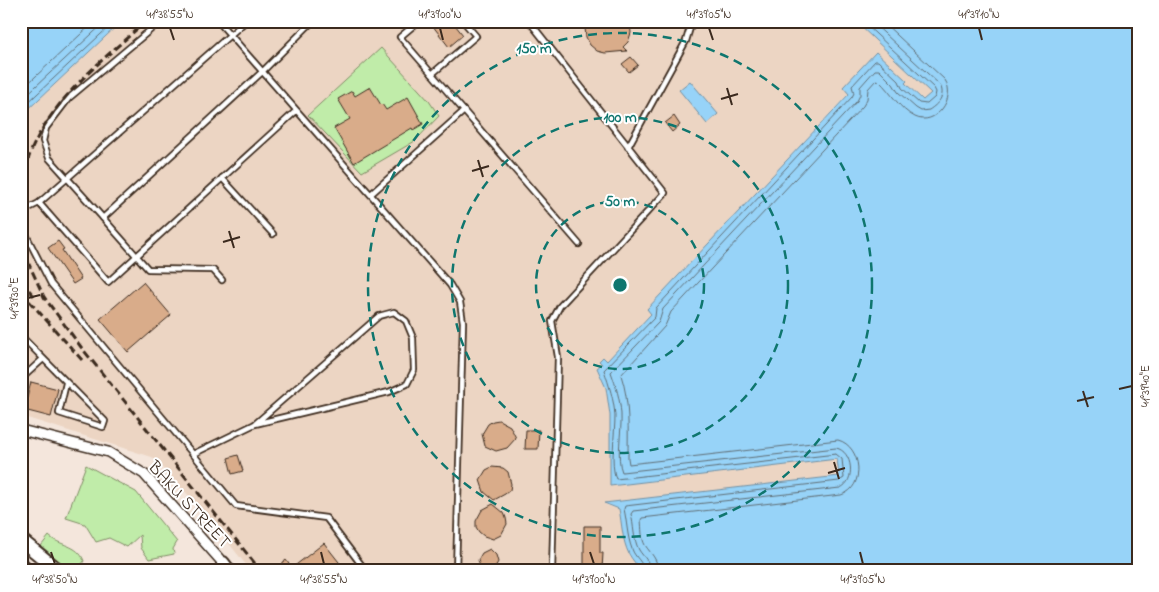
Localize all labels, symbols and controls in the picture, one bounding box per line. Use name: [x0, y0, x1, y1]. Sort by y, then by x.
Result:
text: 41°38'55"N: [146, 6, 194, 24]
text: 41°39'00"N: [418, 6, 462, 24]
text: 41°39'05"N: [687, 6, 731, 24]
text: 41°39'10"N: [958, 6, 1000, 24]
text: 150 m: [516, 38, 552, 60]
text: 100 m: [603, 107, 637, 129]
text: 50 m: [605, 191, 636, 213]
centre of rings: [611, 276, 629, 294]
text: 41°39'30"E: [6, 277, 24, 319]
text: 41°39'40"E: [1137, 365, 1155, 407]
street label: BAKU STREET: [140, 455, 236, 555]
text: 41°38'50"N: [32, 571, 78, 589]
text: 41°38'55"N: [300, 571, 348, 589]
text: 41°39'00"N: [572, 571, 616, 589]
text: 41°39'05"N: [841, 571, 885, 589]

